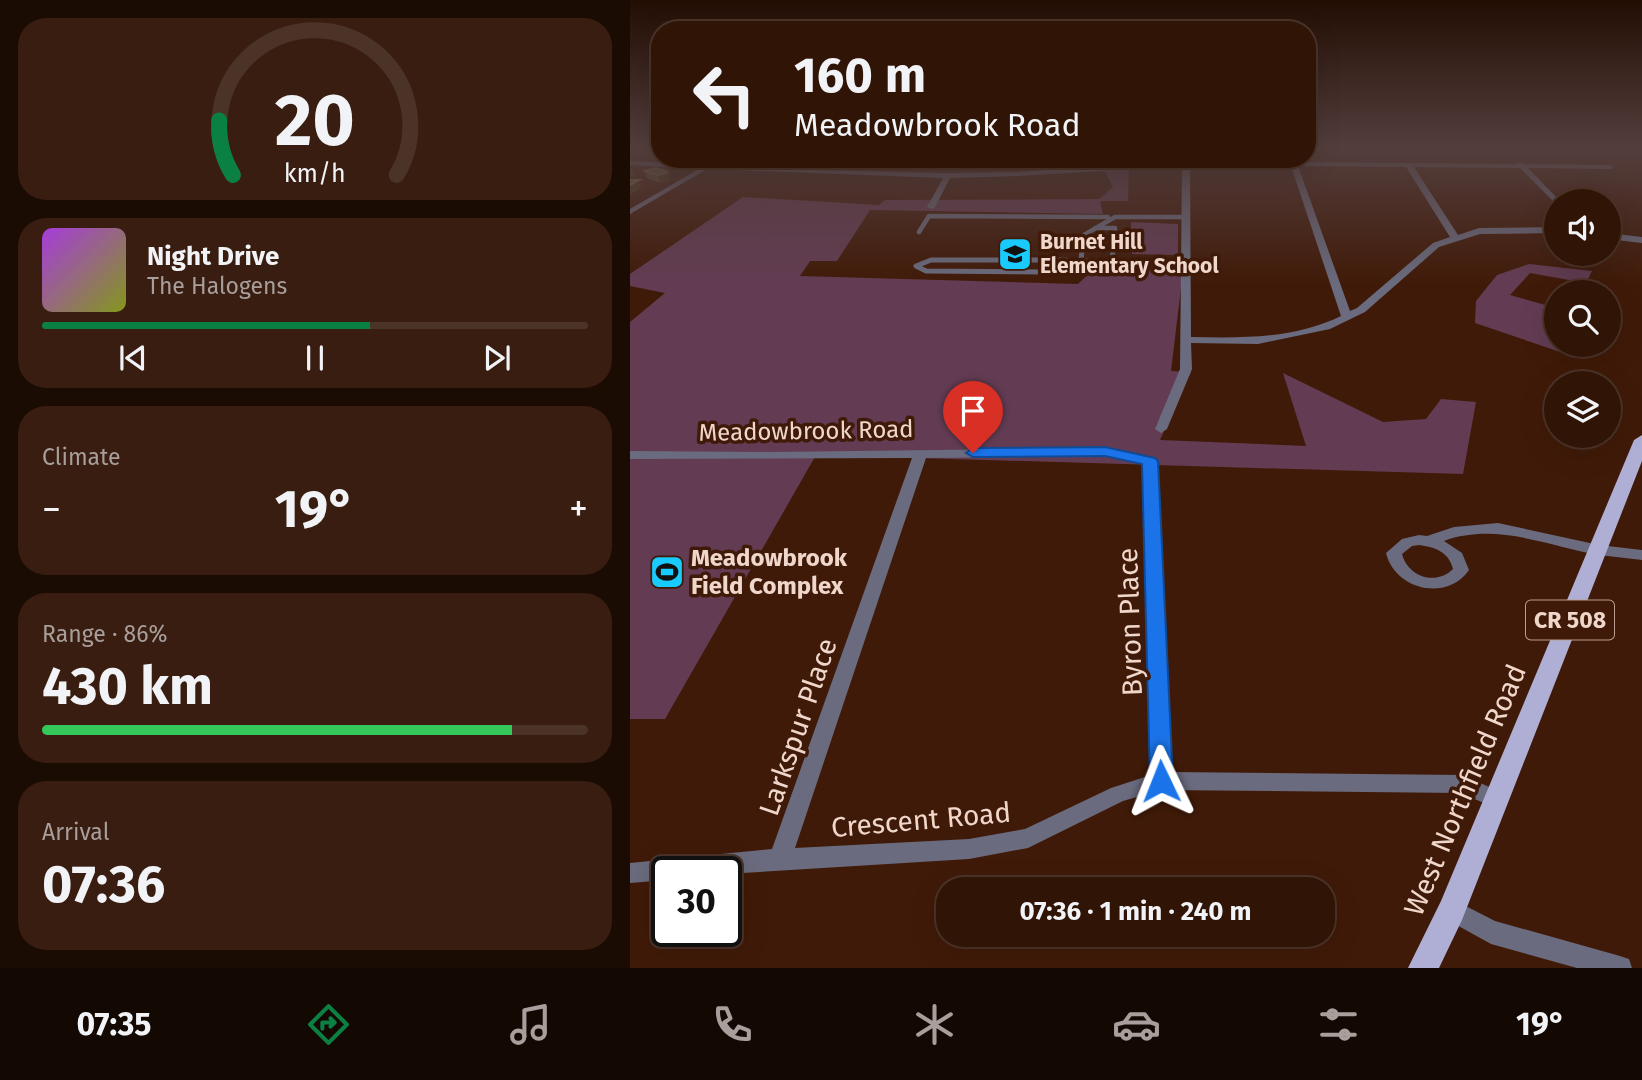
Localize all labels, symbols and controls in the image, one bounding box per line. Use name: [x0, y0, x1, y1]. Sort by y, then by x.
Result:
text: 160 m: [794, 46, 926, 105]
icon: left: [679, 49, 770, 140]
text: 20: [275, 77, 355, 164]
text: Meadowbrook Road: [794, 106, 1081, 144]
text: km/h: [284, 159, 346, 189]
map controls: [1544, 189, 1621, 448]
button: sound: [1544, 189, 1621, 266]
place label: Burnet Hill Elementary School: [1040, 229, 1219, 279]
school or university icon: Burnet Hill Elementary School: [996, 235, 1034, 273]
text: Night Drive: [147, 241, 279, 272]
text: The Halogens: [147, 272, 287, 300]
button: search: [1544, 280, 1621, 357]
icon: previous: [114, 339, 152, 377]
icon: pause: [296, 339, 334, 377]
icon: next: [478, 339, 516, 377]
button: layers: [1544, 371, 1621, 448]
pin: [943, 381, 1003, 453]
icon: arrive: [954, 392, 992, 430]
street label: Meadowbrook Road: [698, 415, 914, 447]
text: Climate: [42, 443, 121, 471]
text: 19°: [275, 478, 355, 541]
text: −: [42, 486, 61, 532]
text: +: [569, 486, 588, 532]
place label: Meadowbrook Field Complex: [691, 544, 848, 600]
street label: Byron Place: [1111, 547, 1149, 697]
sports icon: Meadowbrook Field Complex: [648, 553, 686, 591]
road number: CR 508: [1526, 600, 1614, 640]
text: Range · 86%: [42, 620, 167, 648]
street label: Larkspur Place: [752, 634, 844, 820]
text: 430 km: [42, 655, 213, 718]
street label: West Northfield Road: [1397, 659, 1533, 921]
position arrow: [1124, 744, 1198, 818]
street label: Crescent Road: [830, 796, 1012, 844]
text: Arrival: [42, 818, 109, 846]
text: 07:36: [42, 853, 165, 916]
speed limit sign: 30: [651, 856, 742, 947]
text: 07:36 · 1 min · 240 m: [1019, 896, 1252, 927]
icon: directions: [304, 1000, 353, 1049]
icon: music: [506, 1000, 555, 1049]
icon: phone: [708, 1000, 757, 1049]
icon: climate: [910, 1000, 959, 1049]
icon: car: [1112, 1000, 1161, 1049]
icon: filters: [1314, 1000, 1363, 1049]
text: 07:35: [76, 1005, 152, 1043]
text: 19°: [1516, 1005, 1566, 1043]

